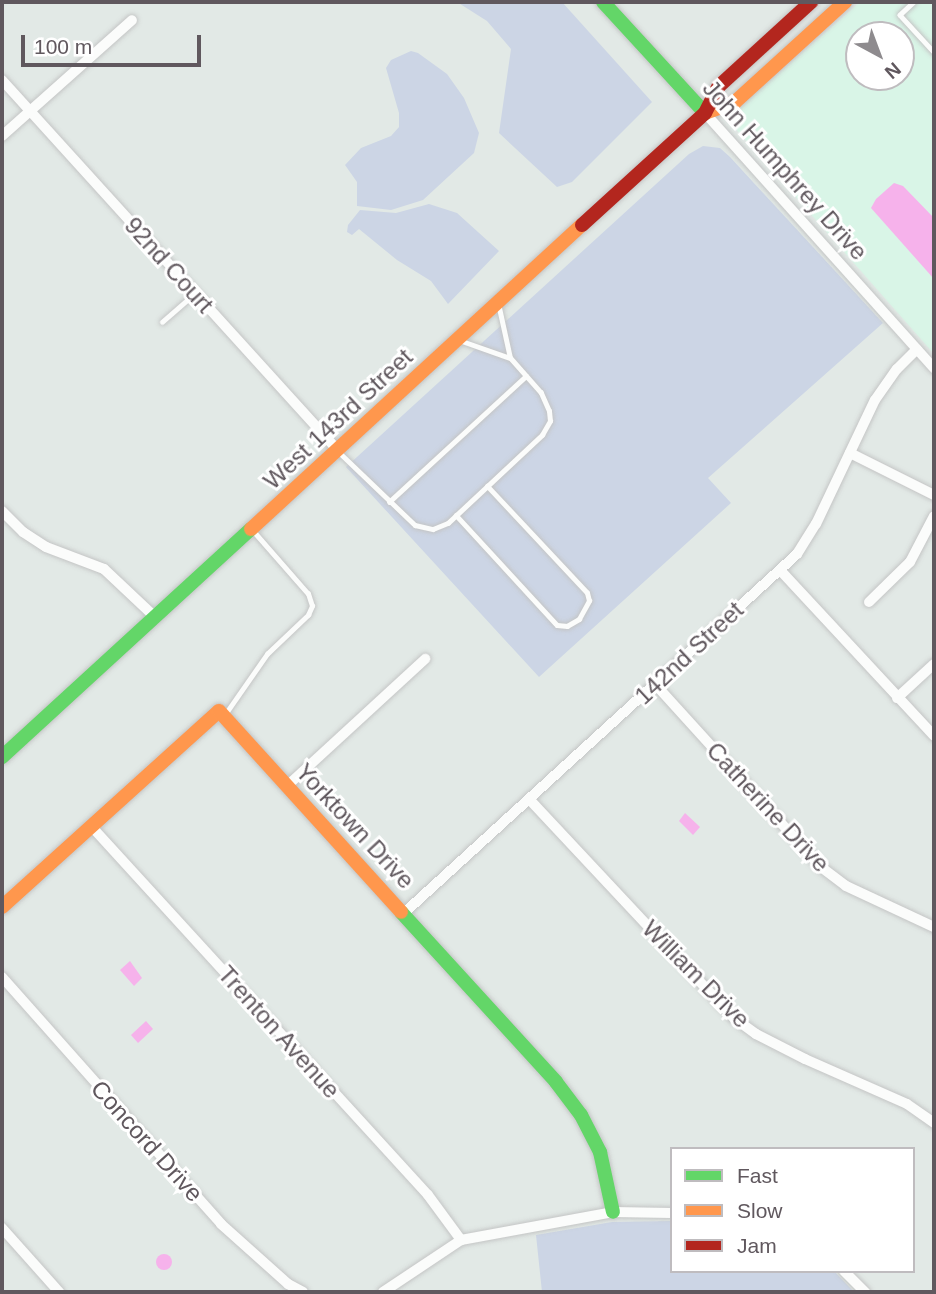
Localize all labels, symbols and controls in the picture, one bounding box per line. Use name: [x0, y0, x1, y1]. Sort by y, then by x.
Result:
scale bar: [24, 21, 205, 65]
north arrow: [845, 21, 915, 91]
text: 100 m: [34, 35, 92, 58]
text: N: [881, 58, 905, 83]
street label: John Humphrey Drive: [697, 74, 873, 266]
street label: 92nd Court: [119, 211, 219, 319]
street label: West 143rd Street: [258, 343, 418, 495]
street label: 142nd Street: [629, 596, 749, 710]
street label: Catherine Drive: [701, 736, 835, 878]
street label: Yorktown Drive: [290, 757, 420, 895]
street label: William Drive: [636, 914, 756, 1034]
street label: Trenton Avenue: [212, 959, 346, 1105]
street label: Concord Drive: [85, 1074, 209, 1208]
legend: [670, 1147, 915, 1273]
text: Fast: [737, 1164, 778, 1187]
text: Slow: [737, 1199, 783, 1222]
text: Jam: [737, 1234, 777, 1257]

